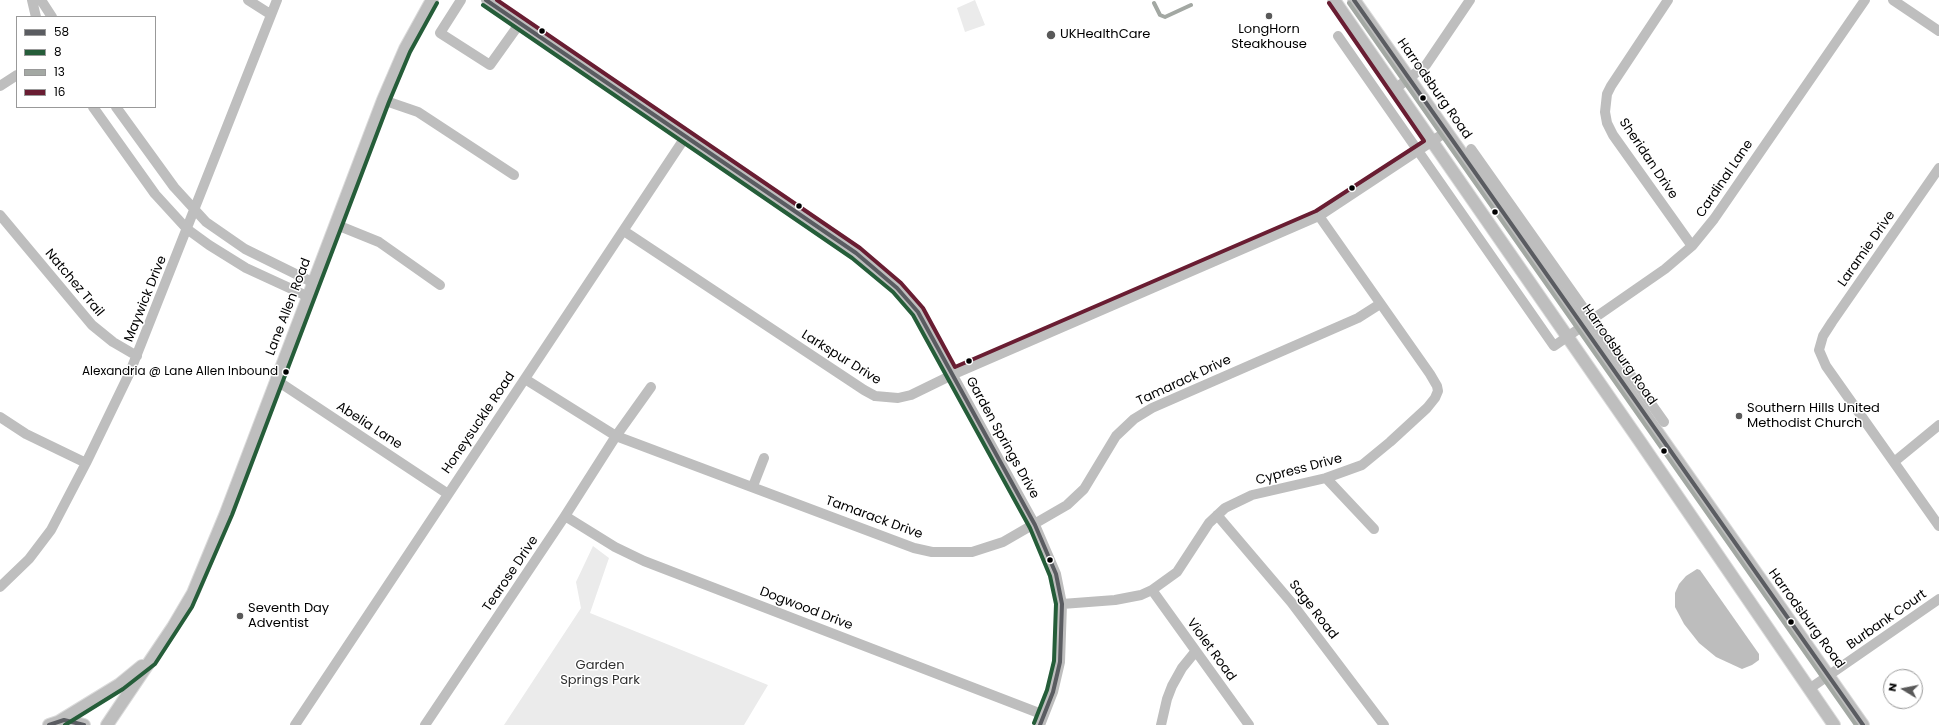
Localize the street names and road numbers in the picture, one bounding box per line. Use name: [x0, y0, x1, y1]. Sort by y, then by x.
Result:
street label: Harrodsburg Road: [1393, 36, 1475, 142]
street label: Sheridan Drive: [1615, 116, 1681, 202]
street label: Cardinal Lane: [1693, 137, 1757, 221]
street label: Laramie Drive: [1835, 208, 1899, 290]
street label: Natchez Trail: [41, 246, 107, 320]
street label: Maywick Drive: [122, 254, 170, 344]
street label: Lane Allen Road: [263, 256, 315, 358]
street label: Harrodsburg Road: [1578, 302, 1660, 408]
street label: Larkspur Drive: [798, 327, 884, 389]
street label: Tamarack Drive: [1134, 352, 1234, 410]
street label: Honeysuckle Road: [439, 369, 519, 477]
street label: Garden Springs Drive: [962, 374, 1042, 502]
street label: Abelia Lane: [333, 399, 405, 453]
street label: Cypress Drive: [1254, 451, 1344, 489]
street label: Tamarack Drive: [823, 493, 925, 543]
street label: Tearose Drive: [480, 533, 542, 615]
street label: Harrodsburg Road: [1765, 566, 1847, 672]
street label: Sage Road: [1285, 577, 1341, 643]
street label: Dogwood Drive: [757, 584, 855, 634]
street label: Burbank Court: [1844, 587, 1930, 653]
street label: Violet Road: [1183, 616, 1239, 684]

